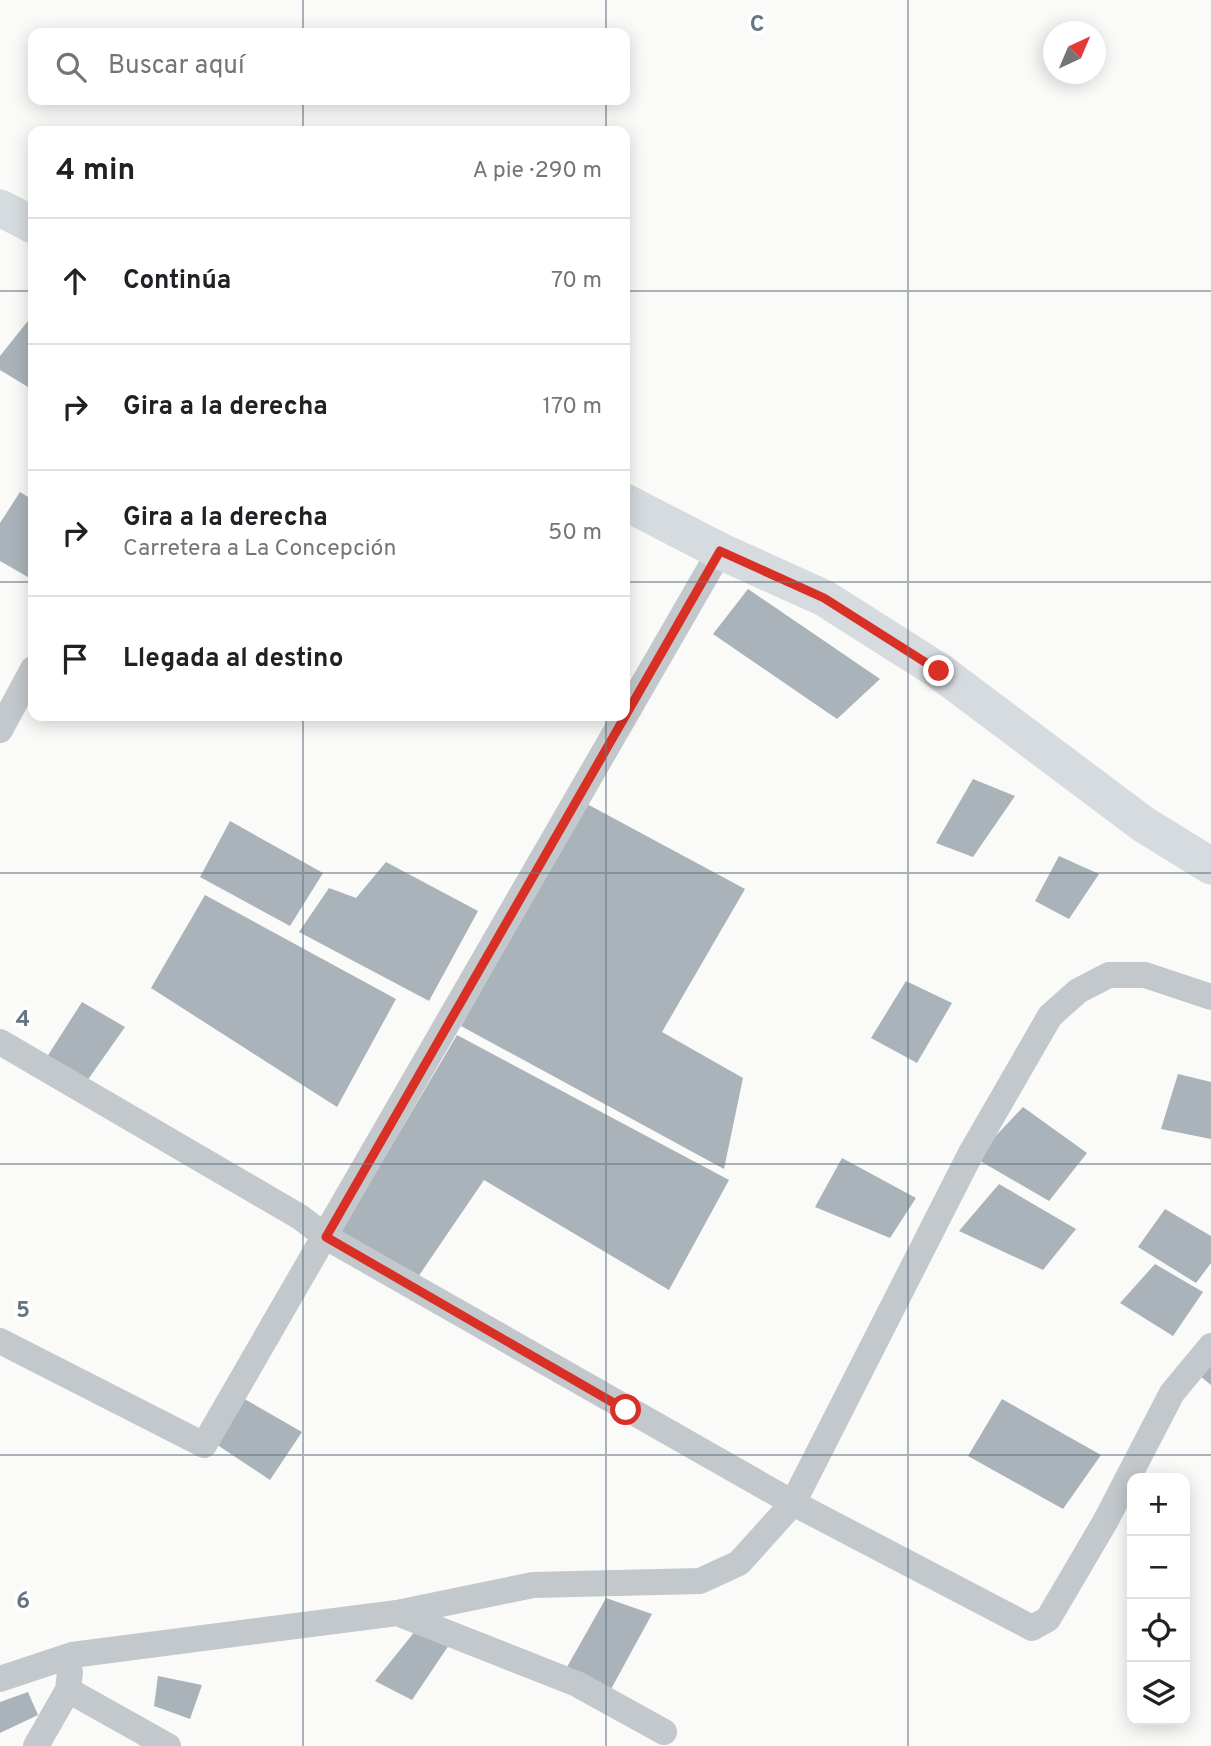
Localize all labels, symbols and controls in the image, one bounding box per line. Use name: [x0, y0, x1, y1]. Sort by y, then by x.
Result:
text: C: [750, 11, 764, 40]
north arrow: [1043, 21, 1106, 84]
search box: [28, 28, 630, 105]
icon: search: [52, 48, 90, 86]
text: Buscar aquí: [108, 50, 245, 83]
text: 4 min: [56, 153, 135, 190]
text: A pie · 290 m: [473, 157, 602, 186]
icon: ahead: [56, 262, 94, 300]
text: Continúa: [123, 265, 231, 298]
text: 70 m: [551, 267, 602, 296]
icon: right: [56, 388, 94, 426]
text: Gira a la derecha: [123, 391, 328, 424]
text: 170 m: [543, 393, 602, 422]
text: Gira a la derecha: [123, 502, 328, 535]
icon: right: [56, 514, 94, 552]
text: 50 m: [548, 519, 602, 548]
text: Carretera a La Concepción: [123, 535, 396, 564]
icon: arrive: [56, 640, 94, 678]
text: Llegada al destino: [123, 643, 343, 676]
route end: [923, 655, 954, 686]
text: 4: [16, 1006, 30, 1035]
text: 5: [16, 1297, 30, 1326]
route start: [610, 1394, 641, 1425]
map controls: [1127, 1473, 1190, 1725]
button: +: [1127, 1473, 1190, 1536]
button: −: [1127, 1536, 1190, 1599]
text: 6: [16, 1588, 30, 1617]
button: locate: [1127, 1599, 1190, 1662]
button: layers: [1127, 1662, 1190, 1725]

